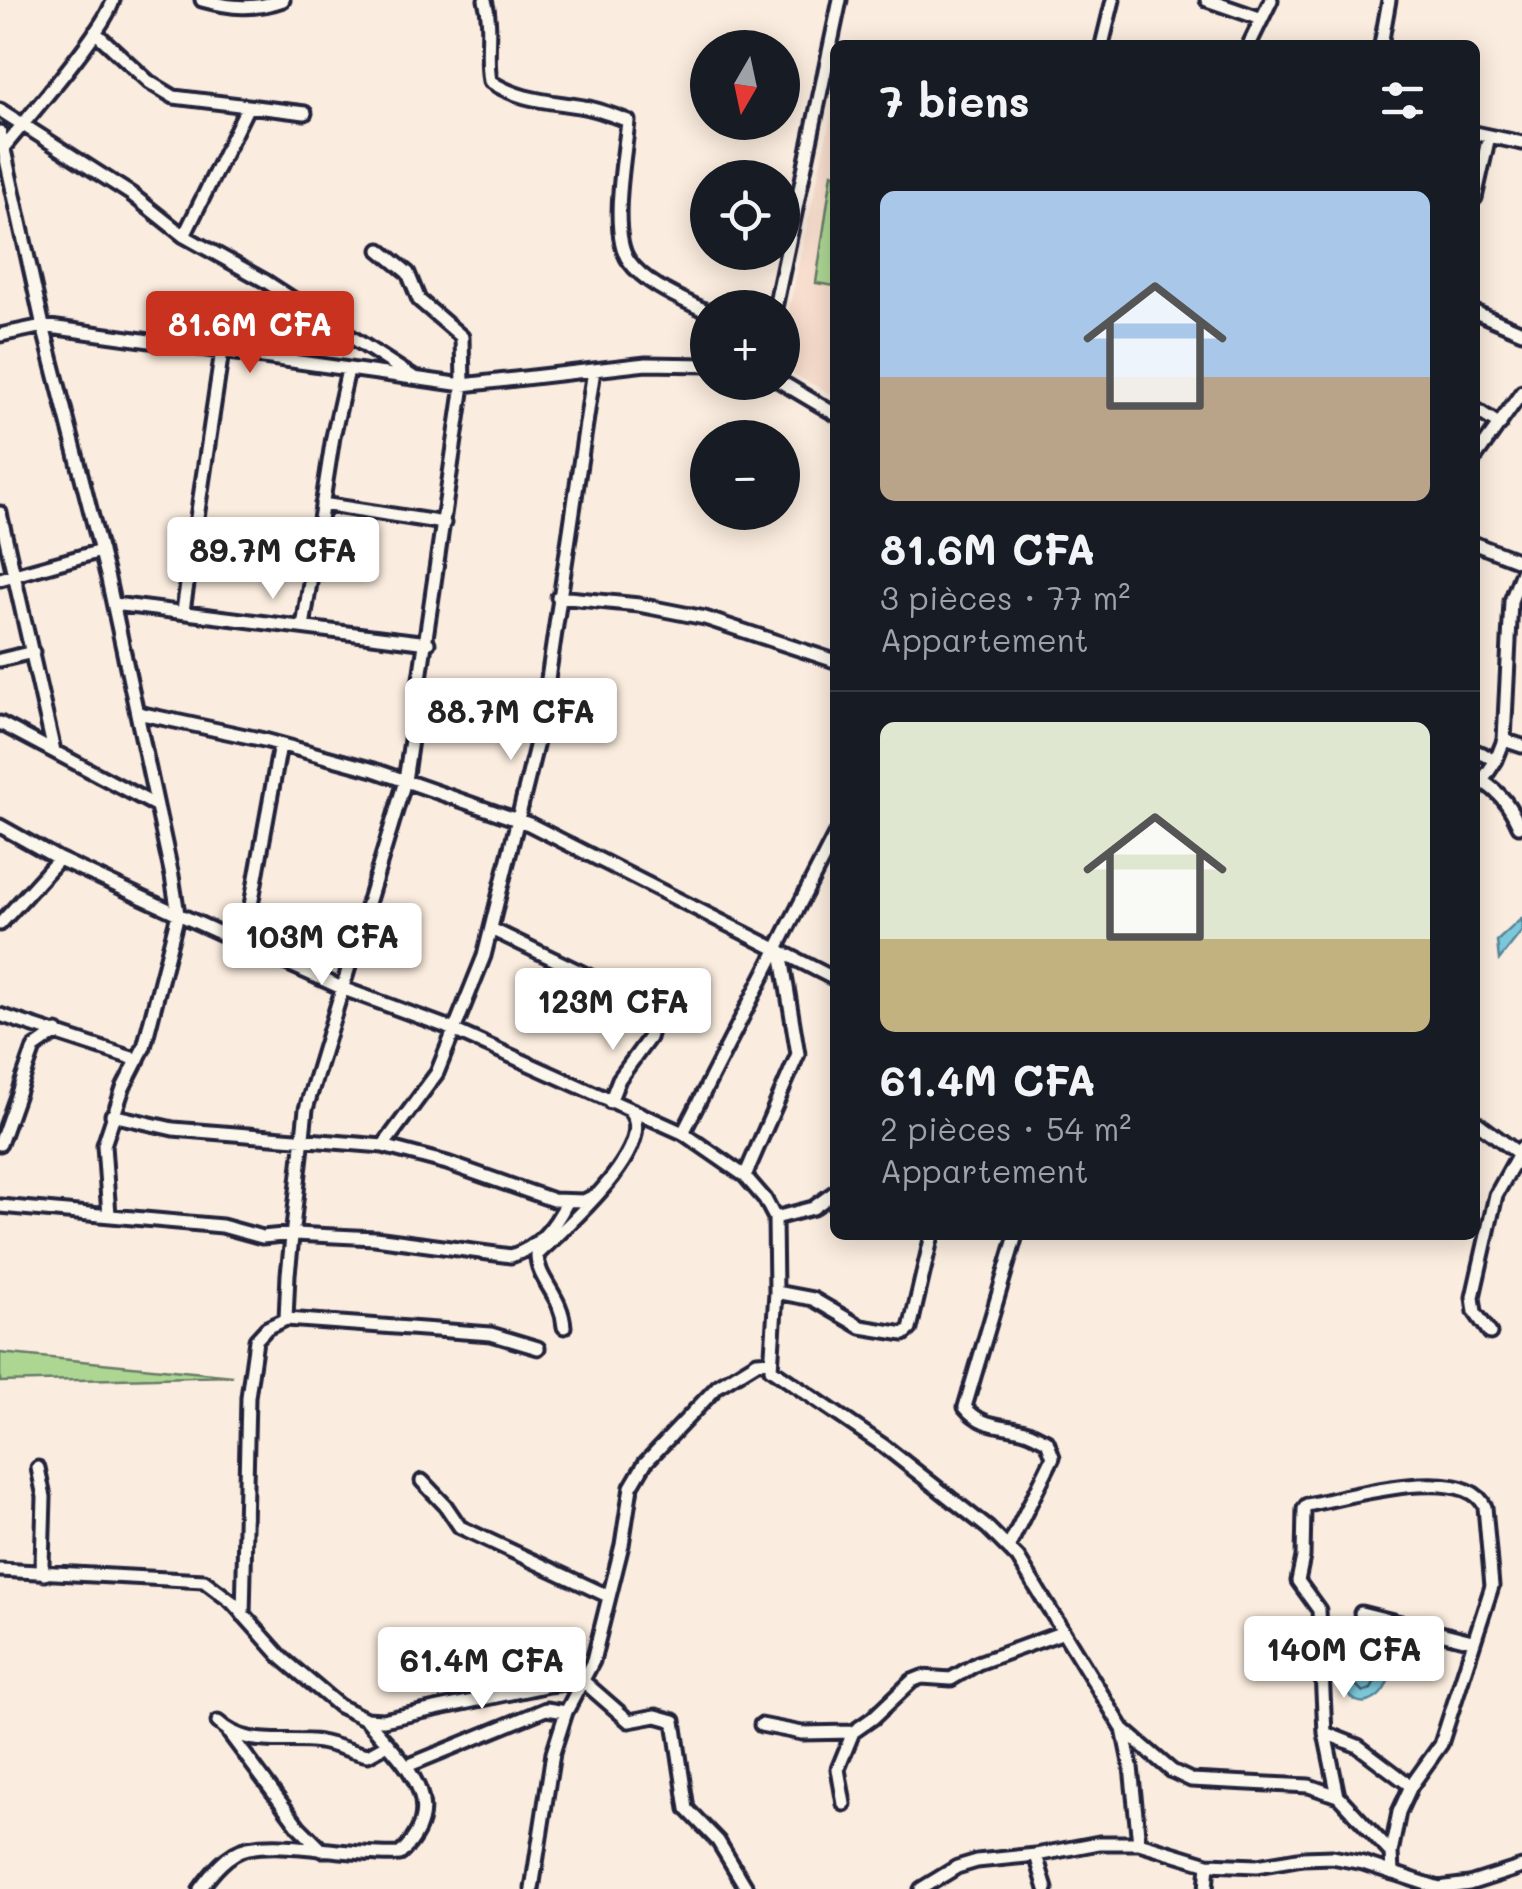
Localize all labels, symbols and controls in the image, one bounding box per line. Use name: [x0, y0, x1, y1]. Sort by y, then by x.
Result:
north arrow: [690, 30, 800, 140]
map controls: [690, 30, 800, 530]
text: 7 biens: [880, 73, 1030, 128]
icon: filters: [1375, 73, 1430, 128]
button: locate: [690, 160, 800, 270]
icon: home: [1065, 256, 1245, 436]
button: +: [690, 290, 800, 400]
pin: 81.6M CFA: [136, 291, 364, 376]
text: 81.6M CFA: [168, 302, 332, 344]
button: −: [690, 420, 800, 530]
pin: 89.7M CFA: [159, 517, 387, 602]
text: 81.6M CFA: [880, 521, 1095, 576]
text: 89.7M CFA: [189, 528, 357, 570]
text: 3 pièces · 77 m²: [880, 576, 1130, 618]
text: Appartement: [880, 618, 1089, 660]
pin: 88.7M CFA: [397, 678, 625, 763]
text: 88.7M CFA: [427, 689, 595, 731]
icon: home: [1065, 787, 1245, 967]
pin: 103M CFA: [219, 903, 425, 988]
text: 103M CFA: [245, 914, 399, 956]
pin: 123M CFA: [510, 968, 716, 1053]
text: 123M CFA: [537, 979, 689, 1021]
text: 61.4M CFA: [880, 1052, 1096, 1107]
text: 2 pièces · 54 m²: [880, 1107, 1131, 1149]
text: Appartement: [880, 1149, 1089, 1191]
pin: 140M CFA: [1241, 1616, 1447, 1701]
pin: 61.4M CFA: [368, 1627, 596, 1712]
text: 140M CFA: [1266, 1627, 1422, 1669]
text: 61.4M CFA: [400, 1638, 564, 1680]

